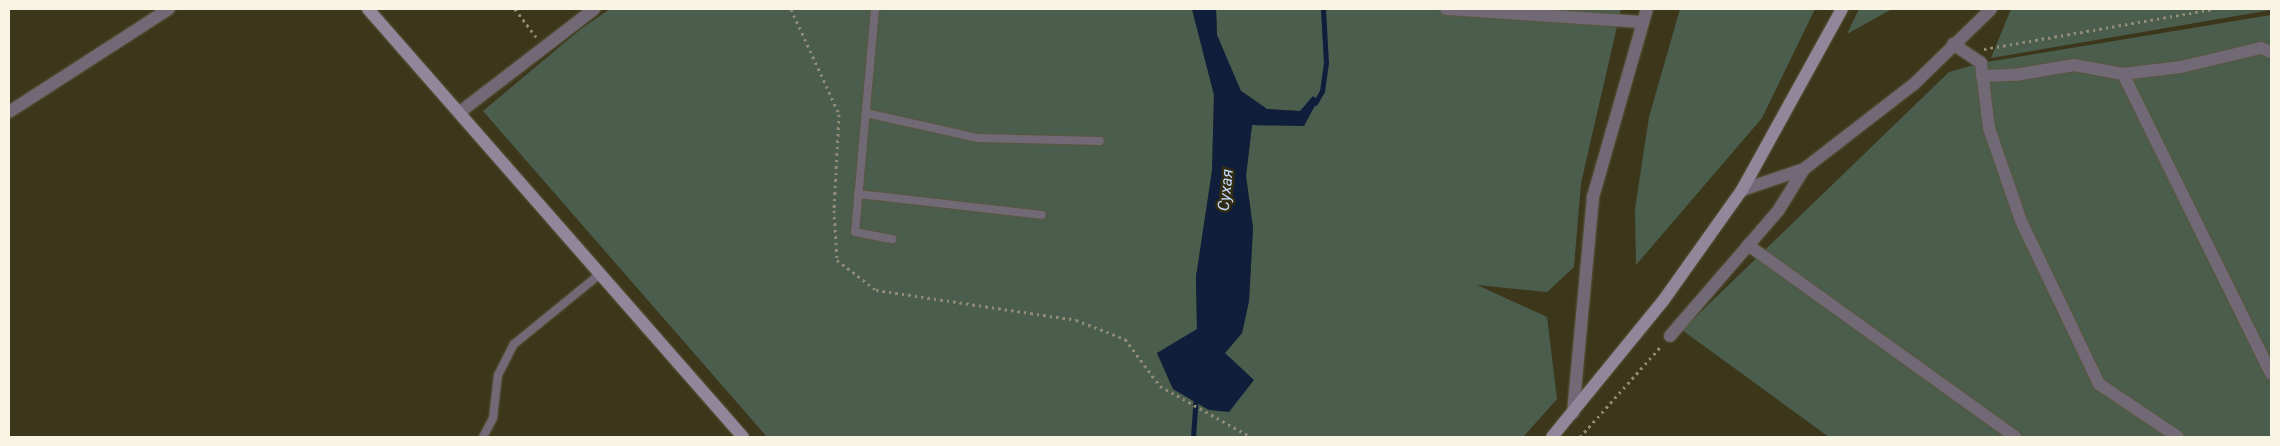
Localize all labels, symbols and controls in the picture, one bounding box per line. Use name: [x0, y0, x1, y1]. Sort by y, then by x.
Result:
water label: Сухая: [1214, 168, 1238, 212]

